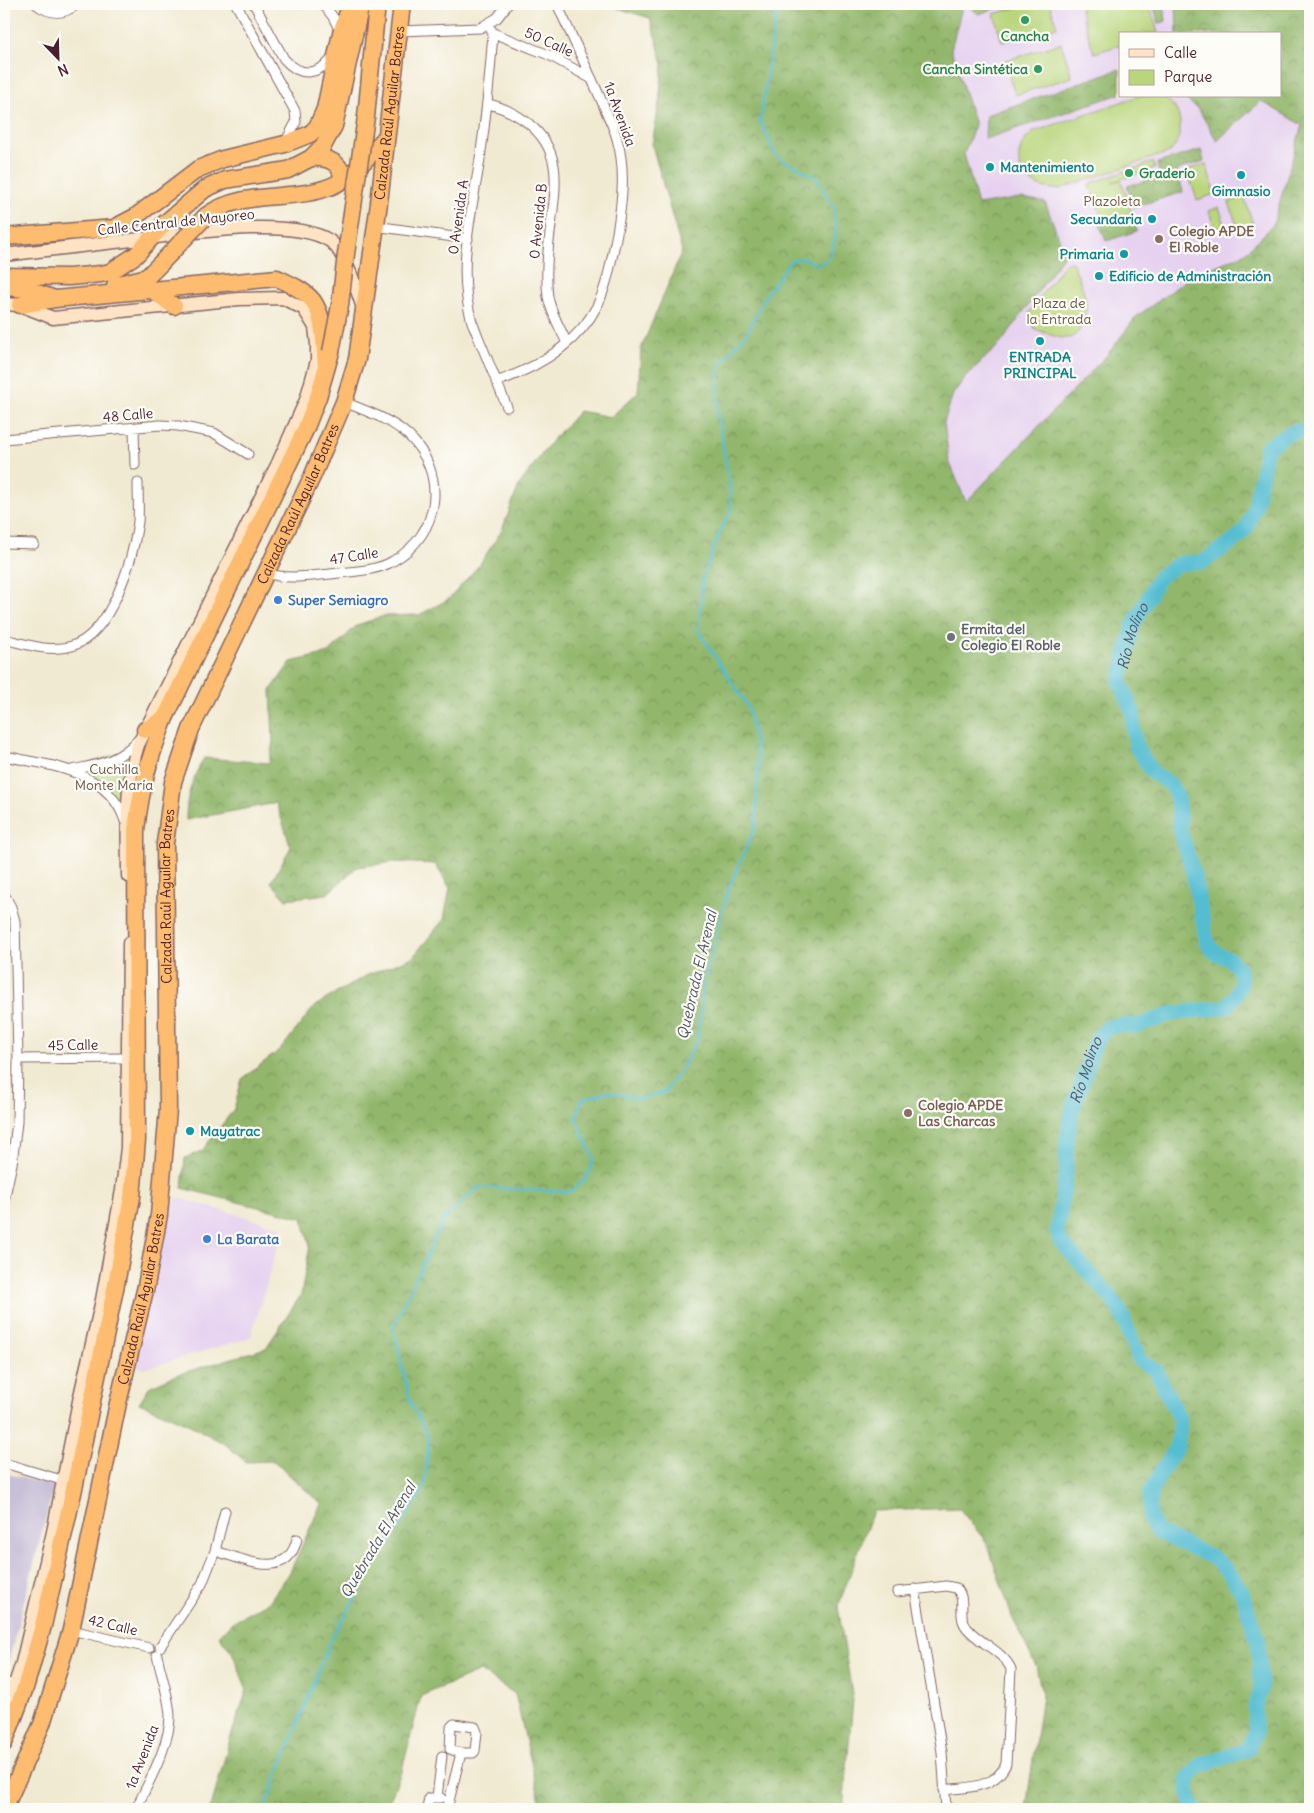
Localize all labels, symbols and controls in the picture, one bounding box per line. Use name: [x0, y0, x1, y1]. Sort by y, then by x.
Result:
marker: Cancha: [1019, 14, 1031, 26]
street label: 50 Calle: [522, 23, 576, 61]
street label: Calzada Raúl Aguilar Batres: [370, 25, 408, 201]
place label: Cancha: [1001, 27, 1049, 45]
north arrow: [32, 32, 82, 82]
legend: [1119, 32, 1282, 98]
text: Calle: [1164, 43, 1197, 62]
text: N: [55, 60, 71, 80]
place label: Cancha Sintética: [922, 60, 1028, 78]
marker: Cancha Sintética: [1032, 63, 1044, 75]
text: Parque: [1164, 67, 1212, 86]
street label: 1a Avenida: [600, 79, 640, 149]
place label: Mantenimiento: [1000, 158, 1094, 176]
marker: Mantenimiento: [984, 161, 996, 173]
place label: Graderío: [1139, 164, 1195, 182]
marker: Graderío: [1123, 167, 1135, 179]
marker: Gimnasio: [1235, 169, 1247, 181]
street label: 0 Avenida A: [444, 178, 472, 256]
street label: 0 Avenida B: [525, 182, 551, 260]
place label: Gimnasio: [1212, 182, 1271, 200]
park label: Plazoleta: [1083, 192, 1141, 210]
street label: Calle Central de Mayoreo: [96, 205, 256, 239]
place label: Secundaria: [1070, 210, 1142, 228]
marker: Secundaria: [1146, 213, 1158, 225]
place label: Colegio APDE El Roble: [1169, 222, 1254, 256]
marker: Colegio APDE El Roble: [1153, 233, 1165, 245]
place label: Primaria: [1060, 245, 1114, 263]
marker: Primaria: [1118, 248, 1130, 260]
place label: Edificio de Administración: [1109, 267, 1271, 285]
marker: Edificio de Administración: [1093, 270, 1105, 282]
park label: Plaza de la Entrada: [1026, 294, 1092, 328]
marker: ENTRADA PRINCIPAL: [1034, 335, 1046, 347]
place label: ENTRADA PRINCIPAL: [1003, 348, 1077, 382]
street label: 48 Calle: [102, 404, 154, 426]
street label: Calzada Raúl Aguilar Batres: [253, 421, 343, 587]
street label: 47 Calle: [328, 543, 380, 569]
place label: Super Semiagro: [288, 591, 389, 609]
marker: Super Semiagro: [272, 594, 284, 606]
water label: Río Molino: [1113, 598, 1153, 672]
place label: Ermita del Colegio El Roble: [961, 620, 1061, 654]
marker: Ermita del Colegio El Roble: [945, 631, 957, 643]
park label: Cuchilla Monte María: [75, 760, 153, 794]
street label: Calzada Raúl Aguilar Batres: [156, 808, 178, 984]
water label: Quebrada El Arenal: [672, 906, 721, 1041]
water label: Río Molino: [1065, 1032, 1107, 1106]
street label: 45 Calle: [48, 1036, 98, 1054]
place label: Colegio APDE Las Charcas: [918, 1096, 1003, 1130]
marker: Colegio APDE Las Charcas: [902, 1107, 914, 1119]
place label: Mayatrac: [200, 1122, 260, 1140]
marker: Mayatrac: [184, 1125, 196, 1137]
street label: Calzada Raúl Aguilar Batres: [114, 1212, 168, 1387]
place label: La Barata: [217, 1230, 279, 1248]
marker: La Barata: [201, 1233, 213, 1245]
water label: Quebrada El Arenal: [336, 1476, 421, 1601]
street label: 42 Calle: [87, 1611, 139, 1639]
street label: 1a Avenida: [121, 1722, 163, 1792]

